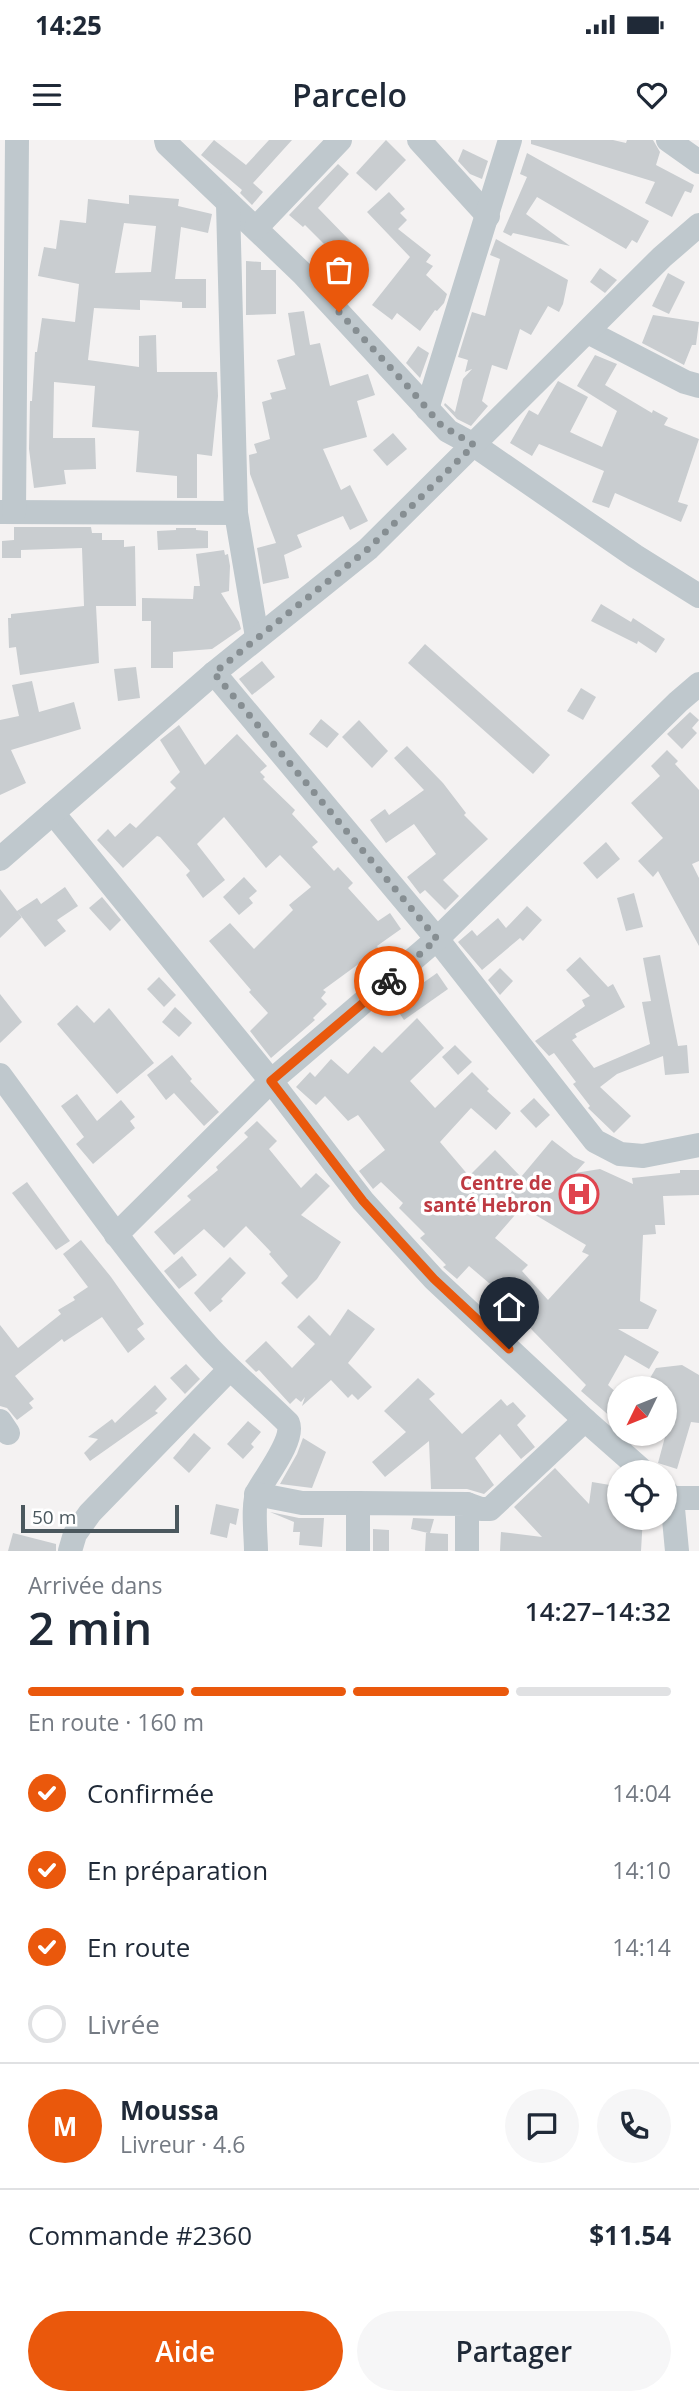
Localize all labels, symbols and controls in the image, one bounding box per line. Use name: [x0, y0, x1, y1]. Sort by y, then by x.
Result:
text: 14:25: [35, 7, 102, 43]
text: Parcelo: [292, 73, 407, 116]
icon: menu: [28, 76, 66, 114]
icon: heart: [633, 76, 671, 114]
pin: [309, 240, 369, 312]
icon: bag: [320, 251, 358, 289]
courier: [354, 946, 424, 1016]
icon: bike: [370, 962, 408, 1000]
place label: Centre de santé Hebron: [424, 1170, 552, 1218]
hospital icon: Centre de santé Hebron: [558, 1173, 600, 1215]
pin: [479, 1277, 539, 1349]
icon: home: [490, 1288, 528, 1326]
north arrow: [607, 1376, 677, 1446]
map controls: [607, 1376, 677, 1530]
button: locate: [607, 1460, 677, 1530]
scale bar: [21, 1502, 178, 1534]
text: 50 m: [32, 1504, 76, 1530]
text: Arrivée dans: [28, 1569, 162, 1601]
text: 14:27–14:32: [525, 1593, 671, 1629]
text: 2 min: [28, 1596, 152, 1658]
text: En route · 160 m: [28, 1706, 204, 1738]
icon: check: [28, 1774, 66, 1812]
text: Confirmée: [87, 1775, 214, 1811]
text: 14:04: [612, 1777, 671, 1809]
icon: check: [28, 1851, 66, 1889]
text: En préparation: [87, 1852, 268, 1888]
text: 14:10: [612, 1854, 671, 1886]
icon: check: [28, 1928, 66, 1966]
text: En route: [87, 1929, 190, 1965]
text: 14:14: [612, 1931, 671, 1963]
text: Livrée: [87, 2006, 160, 2042]
button: chat: [505, 2089, 579, 2163]
button: phone: [597, 2089, 671, 2163]
text: Moussa: [120, 2092, 219, 2128]
text: M: [53, 2108, 77, 2144]
text: Livreur · 4.6: [120, 2128, 245, 2160]
text: Commande #2360: [28, 2217, 252, 2253]
text: $11.54: [589, 2217, 671, 2253]
button: Aide: [28, 2311, 343, 2391]
button: Partager: [357, 2311, 671, 2391]

